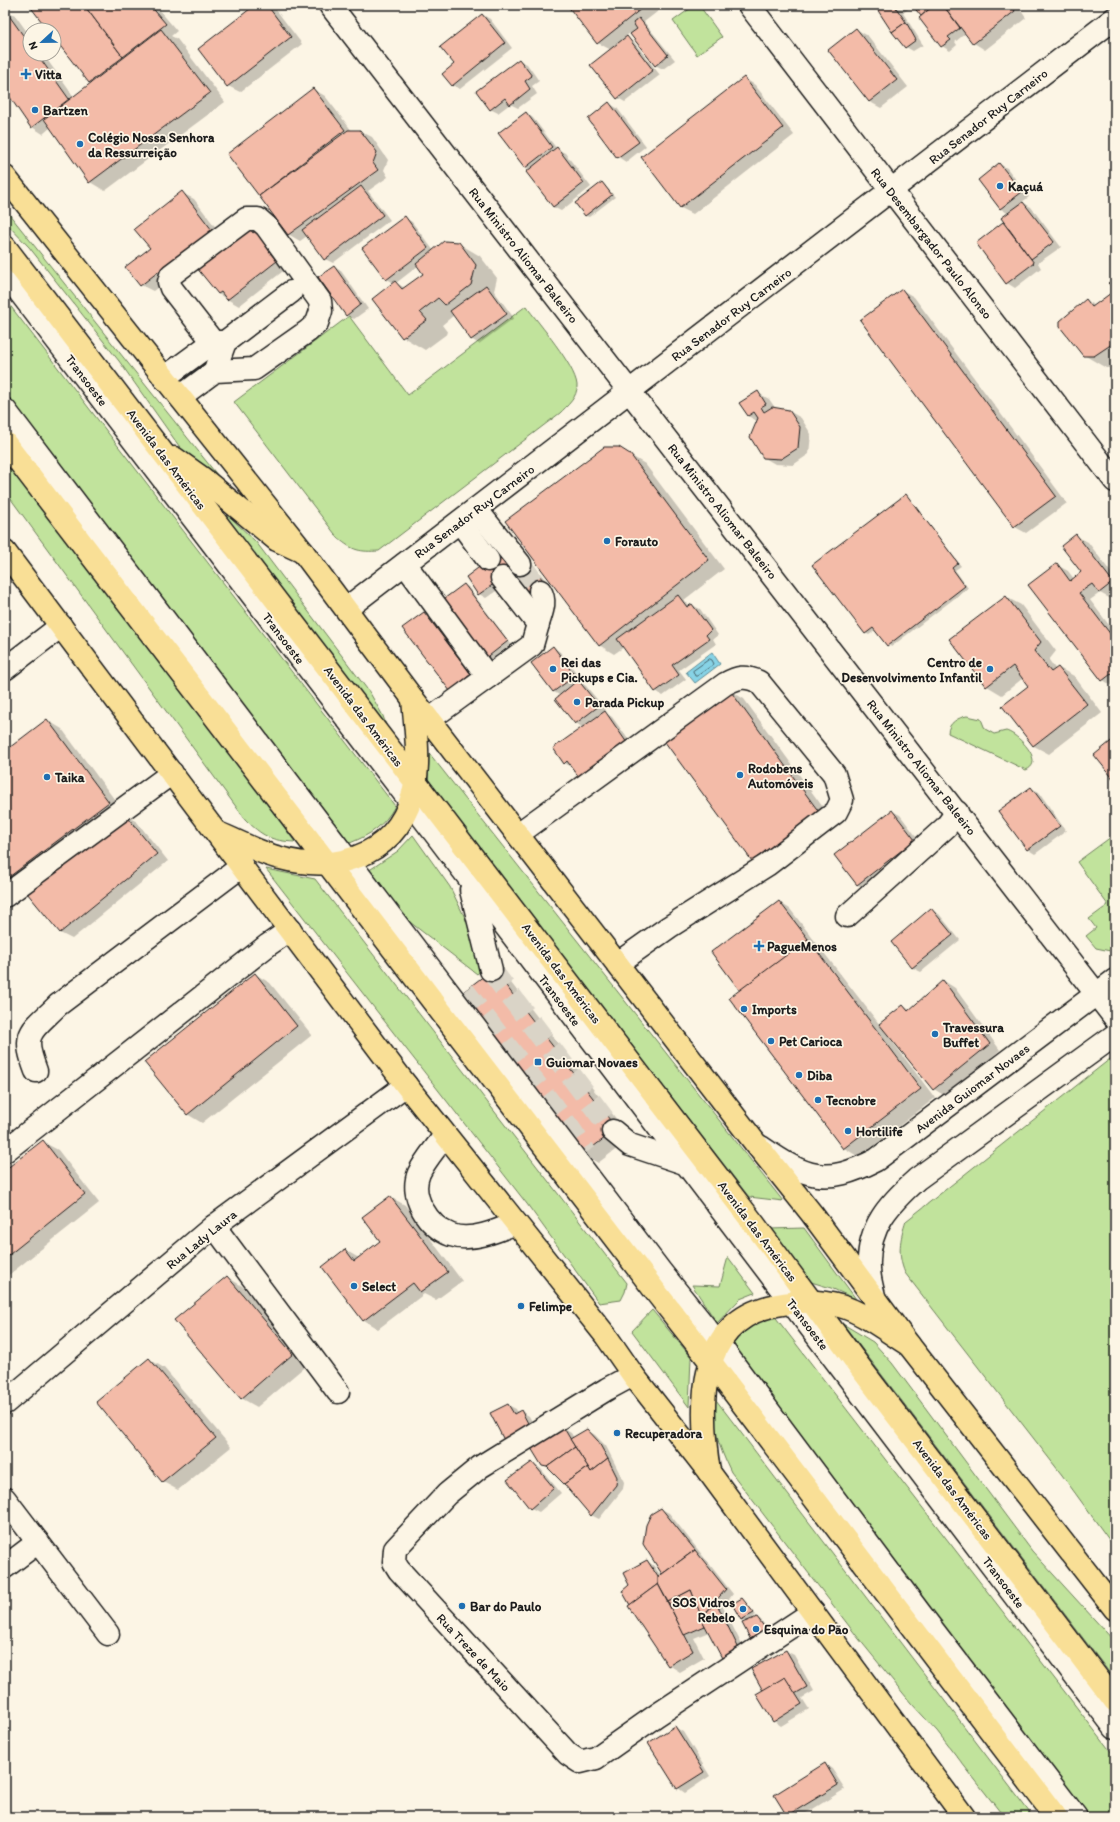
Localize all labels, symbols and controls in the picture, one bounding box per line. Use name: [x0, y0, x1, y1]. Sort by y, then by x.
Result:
north arrow: [22, 22, 62, 62]
text: N: [26, 40, 41, 51]
street label: Rua Senador Ruy Carneiro: [926, 65, 1051, 167]
place label: Vitta: [35, 67, 62, 82]
marker: Vitta: [20, 68, 32, 80]
place label: Bartzen: [43, 103, 88, 118]
marker: Bartzen: [30, 105, 40, 115]
place label: Colégio Nossa Senhora da Ressurreição: [88, 130, 215, 161]
marker: Colégio Nossa Senhora da Ressurreição: [75, 139, 85, 149]
street label: Rua Desembargador Paulo Alonso: [868, 165, 995, 322]
place label: Kaçuá: [1008, 179, 1043, 195]
marker: Kaçuá: [995, 181, 1005, 191]
street label: Rua Ministro Aliomar Baleeiro: [466, 185, 581, 326]
street label: Rua Senador Ruy Carneiro: [668, 264, 795, 364]
street label: Transoeste: [62, 352, 111, 409]
street label: Avenida das Américas: [124, 406, 209, 513]
street label: Rua Ministro Aliomar Baleeiro: [665, 441, 780, 582]
street label: Rua Senador Ruy Carneiro: [411, 461, 538, 561]
place label: Forauto: [615, 534, 659, 549]
marker: Forauto: [602, 536, 612, 546]
street label: Transoeste: [259, 610, 308, 667]
place label: Rei das Pickups e Cia.: [561, 655, 638, 686]
place label: Centro de Desenvolvimento Infantil: [841, 655, 982, 685]
street label: Avenida das Américas: [321, 663, 406, 770]
marker: Rei das Pickups e Cia.: [548, 664, 558, 674]
marker: Centro de Desenvolvimento Infantil: [985, 664, 995, 674]
place label: Parada Pickup: [585, 695, 665, 711]
marker: Parada Pickup: [572, 697, 582, 707]
street label: Rua Ministro Aliomar Baleeiro: [864, 697, 979, 838]
place label: Rodobens Automóveis: [747, 761, 814, 791]
place label: Taika: [54, 770, 85, 785]
marker: Rodobens Automóveis: [735, 770, 745, 780]
marker: Taika: [42, 772, 52, 782]
street label: Avenida das Américas: [519, 920, 604, 1027]
place label: PagueMenos: [767, 939, 837, 955]
marker: PagueMenos: [754, 941, 764, 951]
street label: Transoeste: [535, 972, 584, 1029]
place label: Imports: [752, 1002, 797, 1018]
marker: Imports: [739, 1004, 749, 1014]
place label: Travessura Buffet: [942, 1020, 1004, 1050]
marker: Travessura Buffet: [930, 1029, 940, 1039]
place label: Pet Carioca: [779, 1034, 843, 1049]
marker: Pet Carioca: [766, 1036, 776, 1046]
street label: Avenida Guiomar Novaes: [912, 1040, 1033, 1136]
place label: Guiomar Novaes: [546, 1055, 638, 1070]
marker: Guiomar Novaes: [533, 1057, 543, 1067]
place label: Diba: [807, 1068, 833, 1083]
marker: Diba: [794, 1070, 804, 1080]
place label: Tecnobre: [825, 1093, 876, 1108]
marker: Tecnobre: [813, 1095, 823, 1105]
place label: Hortilife: [856, 1124, 903, 1139]
marker: Hortilife: [843, 1126, 853, 1136]
street label: Avenida das Américas: [715, 1178, 800, 1285]
street label: Rua Lady Laura: [163, 1206, 240, 1272]
place label: Select: [362, 1279, 396, 1294]
marker: Select: [349, 1281, 359, 1291]
street label: Transoeste: [783, 1296, 832, 1353]
place label: Felimpe: [529, 1299, 572, 1315]
marker: Felimpe: [516, 1301, 526, 1311]
place label: Recuperadora: [625, 1426, 702, 1442]
marker: Recuperadora: [612, 1428, 622, 1438]
street label: Avenida das Américas: [910, 1436, 995, 1543]
street label: Transoeste: [979, 1554, 1028, 1611]
place label: SOS Vidros Rebelo: [673, 1595, 735, 1625]
place label: Bar do Paulo: [470, 1599, 542, 1614]
marker: Bar do Paulo: [457, 1601, 467, 1611]
marker: SOS Vidros Rebelo: [738, 1604, 748, 1614]
street label: Rua Treze de Maio: [434, 1610, 514, 1695]
place label: Esquina do Pão: [764, 1622, 849, 1638]
marker: Esquina do Pão: [751, 1624, 761, 1634]

